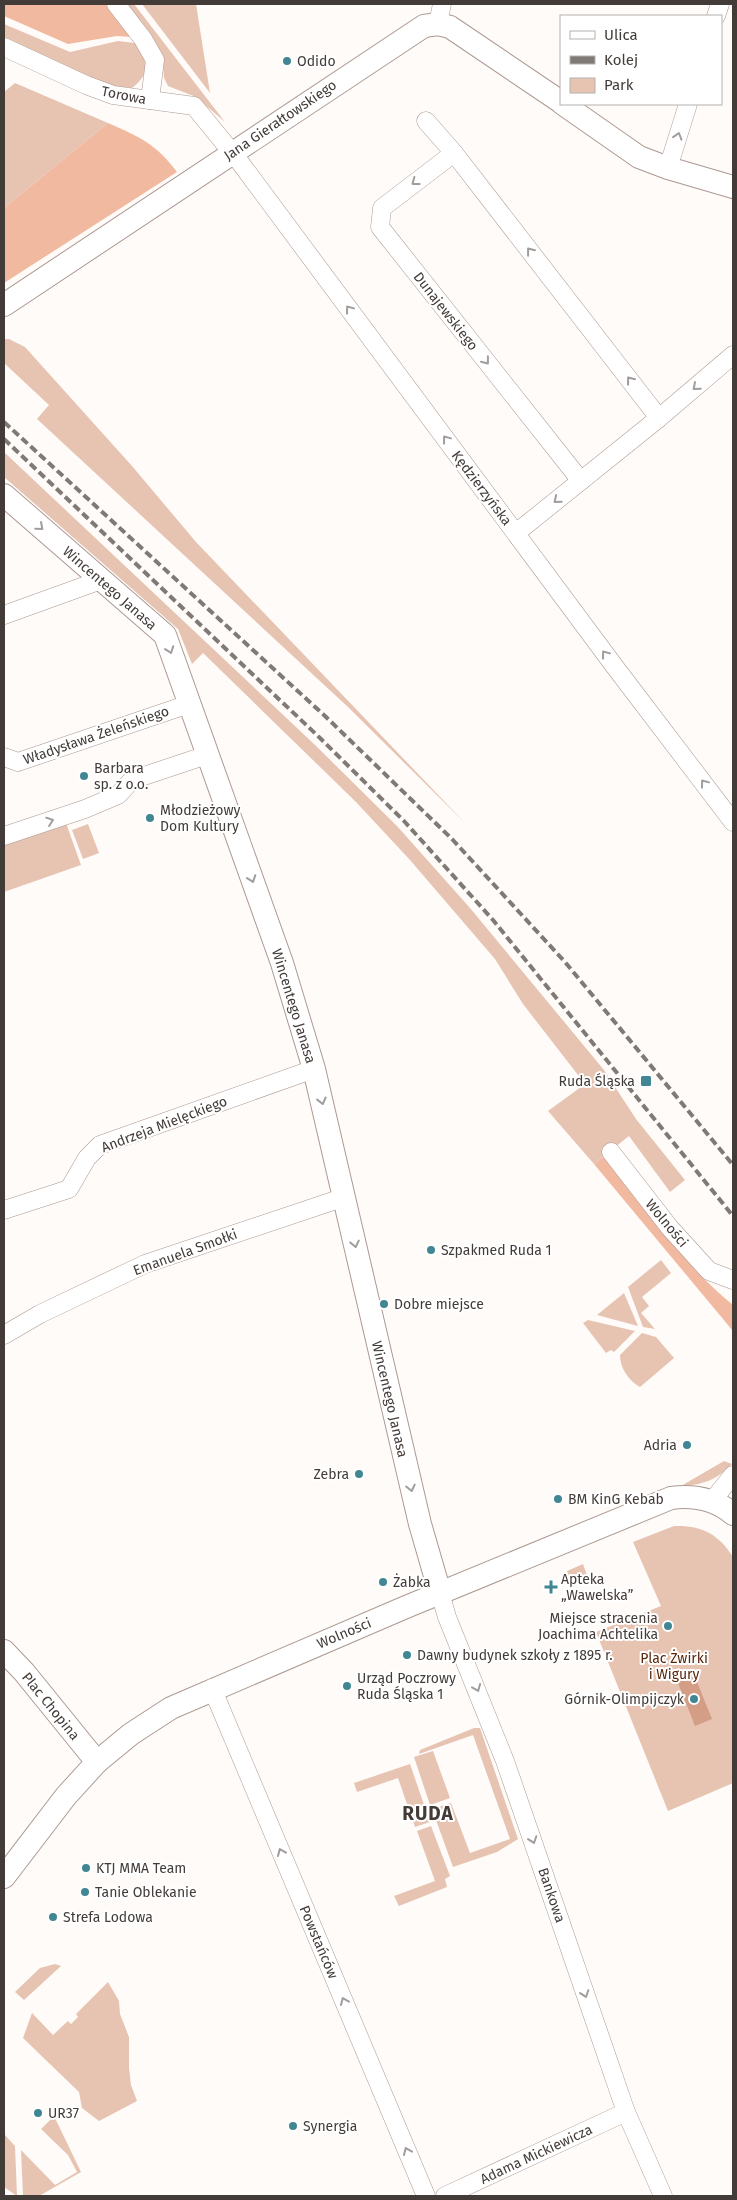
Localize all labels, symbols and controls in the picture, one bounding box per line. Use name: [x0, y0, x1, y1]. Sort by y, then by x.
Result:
legend: [560, 15, 722, 105]
text: Ulica: [604, 26, 638, 44]
text: Kolej: [604, 51, 638, 69]
place label: Odido: [297, 53, 336, 70]
marker: Odido: [281, 55, 293, 67]
street label: Jana Gierałtowskiego: [221, 76, 340, 164]
text: Park: [604, 76, 634, 94]
street label: Torowa: [100, 83, 148, 108]
one-way arrow: [672, 132, 682, 141]
one-way arrow: [412, 177, 421, 185]
one-way arrow: [528, 248, 536, 257]
street label: Dunajewskiego: [410, 269, 482, 354]
one-way arrow: [346, 305, 355, 314]
one-way arrow: [480, 355, 489, 365]
one-way arrow: [627, 377, 635, 386]
one-way arrow: [693, 381, 702, 390]
one-way arrow: [443, 435, 452, 445]
street label: Kędzierzyńska: [448, 448, 515, 529]
one-way arrow: [554, 495, 563, 503]
one-way arrow: [35, 522, 44, 531]
street label: Wincentego Janasa: [59, 543, 160, 634]
one-way arrow: [164, 645, 174, 654]
one-way arrow: [602, 650, 611, 660]
street label: Władysława Żeleńskiego: [21, 702, 171, 768]
place label: Barbara sp. z o.o.: [94, 760, 148, 793]
marker: Barbara sp. z o.o.: [78, 770, 90, 782]
one-way arrow: [701, 780, 709, 789]
place label: Młodzieżowy Dom Kultury: [160, 802, 240, 835]
marker: Młodzieżowy Dom Kultury: [144, 812, 156, 824]
one-way arrow: [45, 817, 54, 827]
one-way arrow: [246, 875, 256, 883]
street label: Wincentego Janasa: [268, 947, 319, 1066]
place label: Ruda Śląska: [558, 1072, 635, 1090]
marker: Ruda Śląska: [639, 1074, 653, 1088]
street label: Andrzeja Mielęckiego: [99, 1093, 230, 1156]
one-way arrow: [316, 1097, 327, 1106]
street label: Wolności: [642, 1196, 692, 1251]
street label: Emanuela Smołki: [131, 1226, 240, 1279]
one-way arrow: [349, 1240, 360, 1249]
place label: Szpakmed Ruda 1: [441, 1242, 552, 1259]
marker: Szpakmed Ruda 1: [425, 1244, 437, 1256]
place label: Dobre miejsce: [394, 1296, 484, 1313]
marker: Dobre miejsce: [378, 1298, 390, 1310]
street label: Wincentego Janasa: [368, 1339, 411, 1459]
place label: Adria: [644, 1437, 677, 1454]
marker: Adria: [681, 1439, 693, 1451]
place label: Zebra: [314, 1466, 349, 1483]
marker: Zebra: [353, 1468, 365, 1480]
one-way arrow: [405, 1483, 416, 1492]
place label: BM KinG Kebab: [568, 1491, 664, 1508]
marker: BM KinG Kebab: [552, 1493, 564, 1505]
place label: Apteka „Wawelska”: [561, 1571, 634, 1604]
place label: Żabka: [393, 1573, 431, 1591]
marker: Żabka: [377, 1576, 389, 1588]
marker: Apteka „Wawelska”: [545, 1581, 557, 1593]
place label: Miejsce stracenia Joachima Achtelika: [538, 1610, 658, 1643]
street label: Wolności: [315, 1614, 374, 1652]
marker: Miejsce stracenia Joachima Achtelika: [662, 1620, 674, 1632]
place label: Dawny budynek szkoły z 1895 r.: [417, 1647, 613, 1664]
marker: Dawny budynek szkoły z 1895 r.: [401, 1649, 413, 1661]
park label: Plac Żwirki i Wigury: [640, 1649, 708, 1683]
street label: Plac Chopina: [18, 1669, 83, 1744]
place label: Urząd Poczrowy Ruda Śląska 1: [357, 1670, 456, 1703]
marker: Urząd Poczrowy Ruda Śląska 1: [341, 1680, 353, 1692]
one-way arrow: [471, 1683, 481, 1691]
place label: Górnik-Olimpijczyk: [564, 1691, 685, 1708]
marker: Górnik-Olimpijczyk: [688, 1693, 700, 1705]
district label: RUDA: [402, 1802, 454, 1825]
one-way arrow: [527, 1835, 537, 1844]
one-way arrow: [277, 1848, 287, 1857]
place label: KTJ MMA Team: [96, 1860, 186, 1877]
marker: KTJ MMA Team: [80, 1862, 92, 1874]
street label: Bankowa: [534, 1865, 569, 1925]
place label: Tanie Oblekanie: [95, 1884, 197, 1901]
marker: Tanie Oblekanie: [79, 1886, 91, 1898]
street label: Powstańców: [296, 1903, 342, 1981]
place label: Strefa Lodowa: [63, 1909, 153, 1926]
marker: Strefa Lodowa: [47, 1911, 59, 1923]
one-way arrow: [580, 1989, 590, 1997]
one-way arrow: [340, 1998, 350, 2006]
place label: UR37: [48, 2105, 79, 2122]
marker: UR37: [32, 2107, 44, 2119]
place label: Synergia: [303, 2118, 357, 2135]
marker: Synergia: [287, 2120, 299, 2132]
street label: Adama Mickiewicza: [477, 2121, 595, 2188]
one-way arrow: [402, 2147, 413, 2156]

